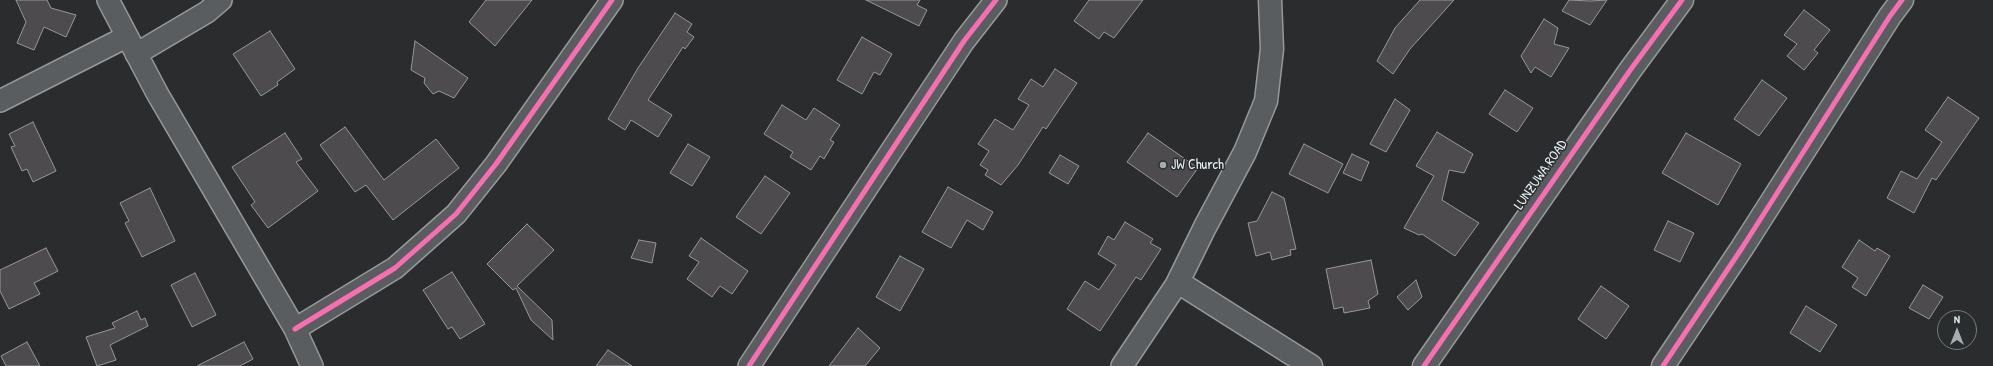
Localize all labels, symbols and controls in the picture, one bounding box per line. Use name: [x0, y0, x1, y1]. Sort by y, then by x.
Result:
street label: LUNZUWA ROAD: [1511, 137, 1571, 213]
place label: JW Church: [1171, 157, 1224, 173]
marker: JW Church: [1158, 160, 1168, 170]
north arrow: [1937, 310, 1977, 350]
text: N: [1954, 312, 1960, 326]

